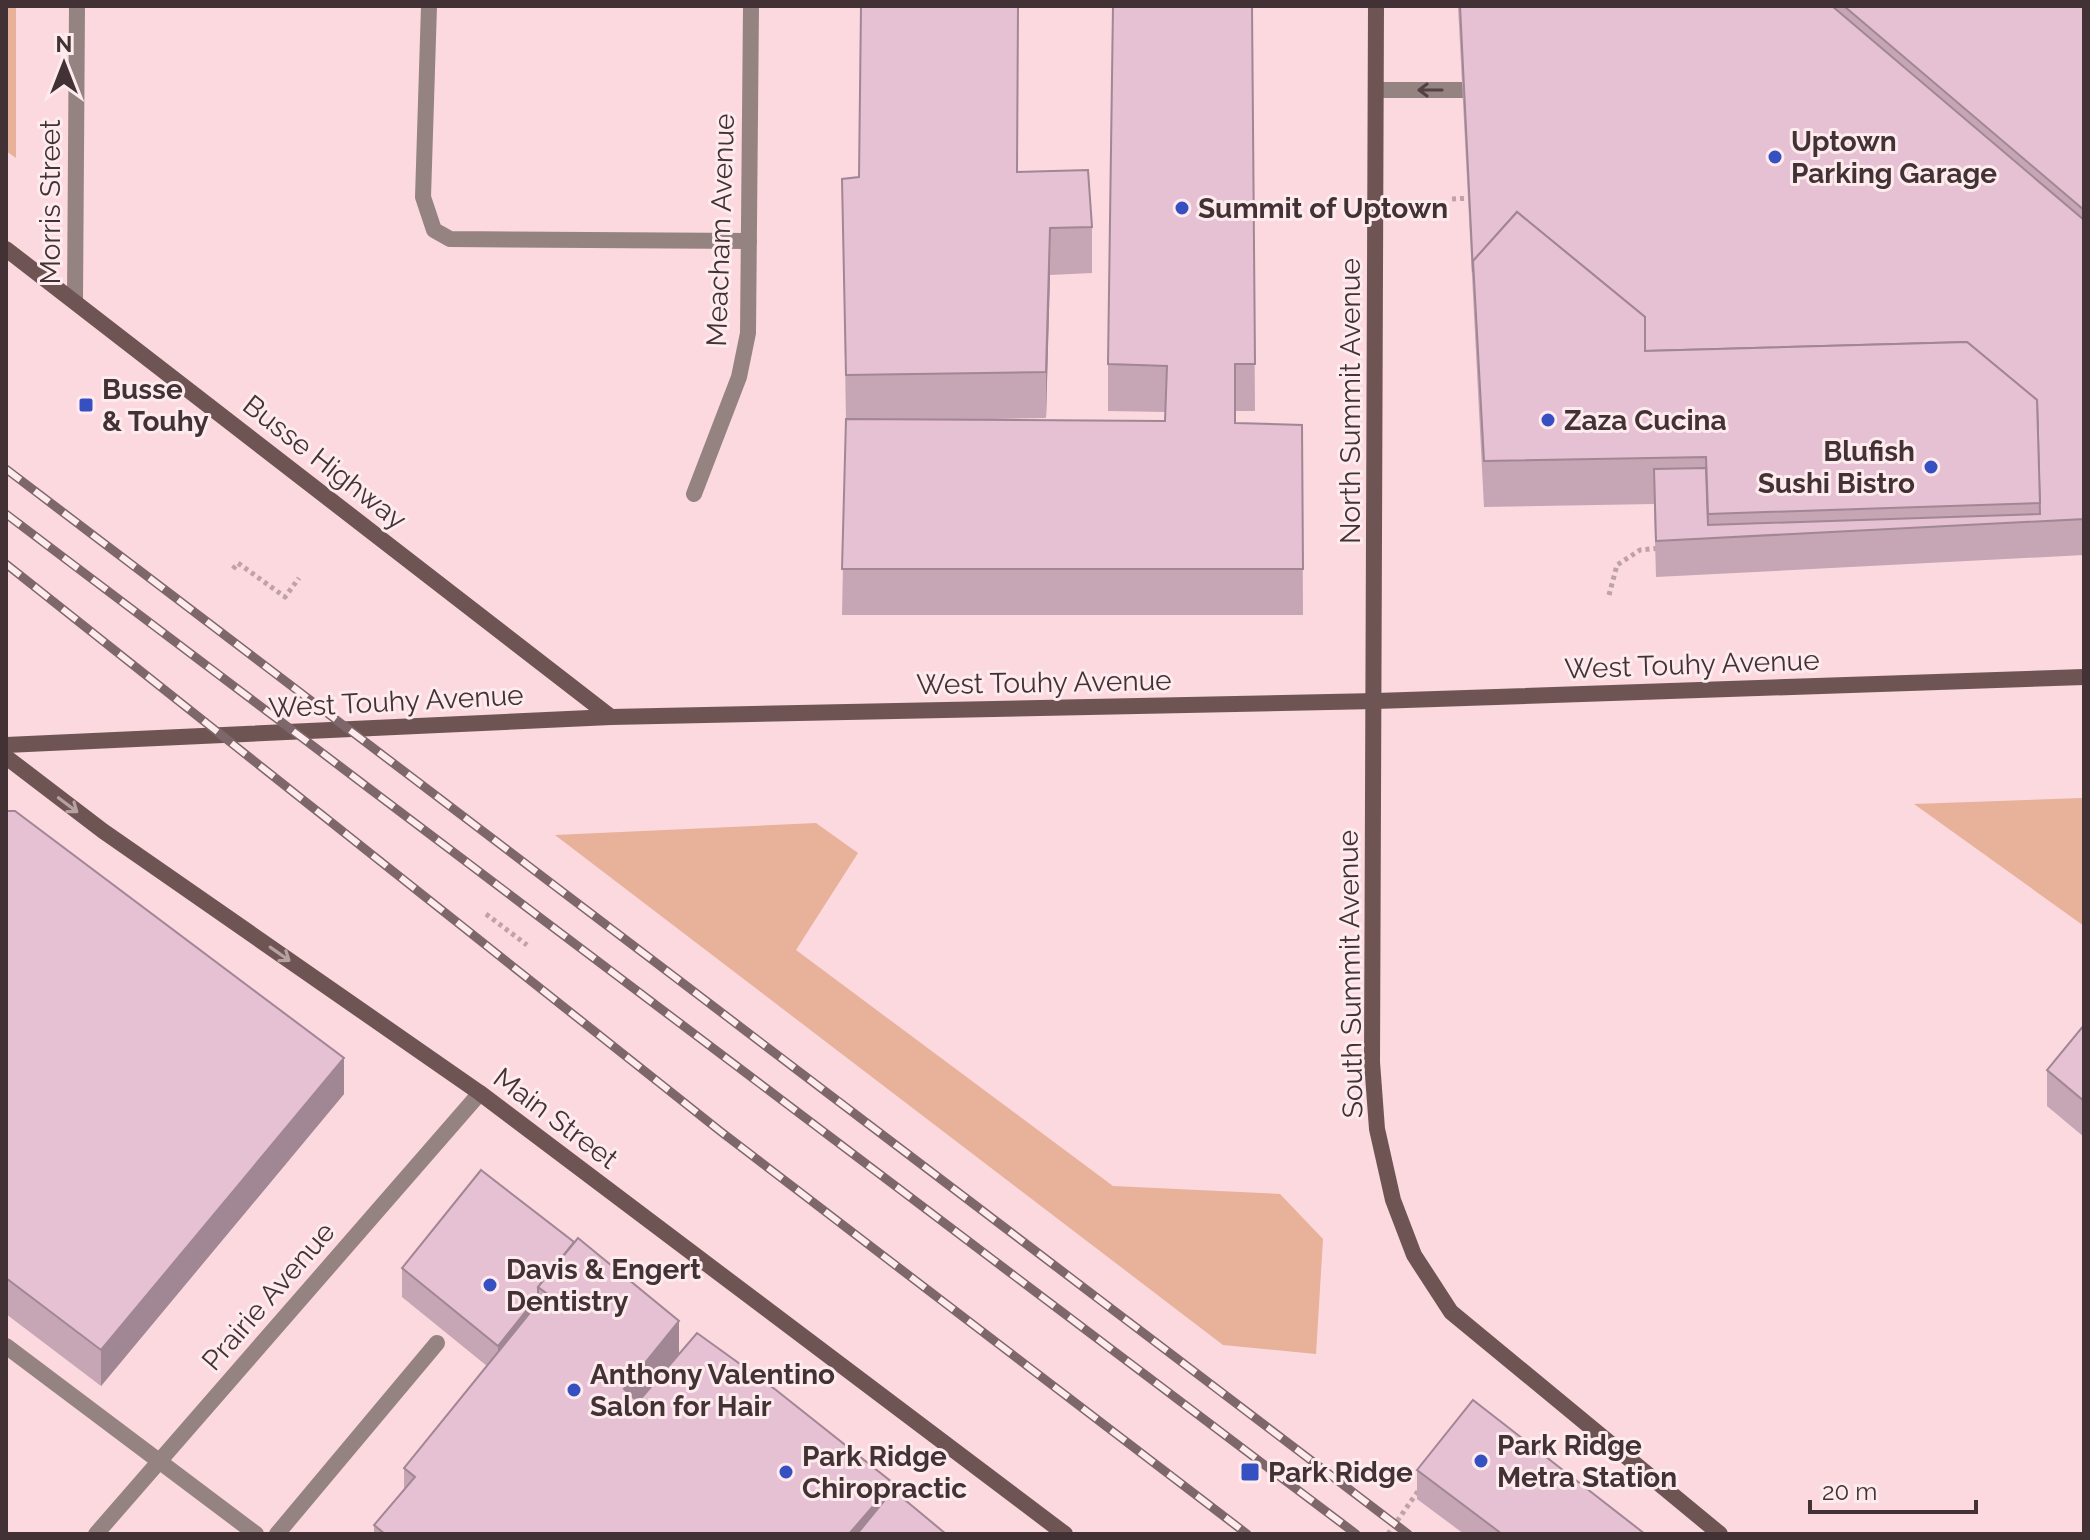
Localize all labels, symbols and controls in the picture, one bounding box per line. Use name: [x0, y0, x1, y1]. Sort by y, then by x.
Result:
north arrow: [24, 24, 104, 104]
text: N: [56, 31, 72, 57]
one-way arrow: [1417, 82, 1444, 98]
street label: Meacham Avenue: [700, 113, 741, 347]
street label: Morris Street: [34, 119, 67, 285]
place label: Uptown Parking Garage: [1791, 125, 1997, 190]
marker: Uptown Parking Garage: [1766, 148, 1784, 166]
place label: Summit of Uptown: [1198, 192, 1448, 225]
marker: Summit of Uptown: [1173, 199, 1191, 217]
street label: North Summit Avenue: [1334, 258, 1367, 544]
place label: Busse & Touhy: [102, 373, 209, 438]
street label: Busse Highway: [236, 388, 413, 536]
marker: Busse & Touhy: [77, 396, 95, 414]
place label: Zaza Cucina: [1564, 404, 1727, 437]
marker: Zaza Cucina: [1539, 411, 1557, 429]
place label: Blufish Sushi Bistro: [1758, 435, 1915, 500]
marker: Blufish Sushi Bistro: [1922, 458, 1940, 476]
street label: West Touhy Avenue: [1564, 644, 1820, 685]
street label: West Touhy Avenue: [916, 664, 1172, 701]
street label: West Touhy Avenue: [268, 678, 524, 725]
one-way arrow: [57, 796, 78, 813]
street label: South Summit Avenue: [1331, 830, 1370, 1118]
one-way arrow: [269, 946, 291, 962]
street label: Main Street: [487, 1061, 625, 1176]
street label: Prairie Avenue: [195, 1216, 342, 1377]
place label: Davis & Engert Dentistry: [506, 1253, 701, 1318]
marker: Davis & Engert Dentistry: [481, 1276, 499, 1294]
place label: Anthony Valentino Salon for Hair: [590, 1358, 835, 1423]
marker: Anthony Valentino Salon for Hair: [565, 1381, 583, 1399]
place label: Park Ridge Metra Station: [1497, 1429, 1677, 1494]
place label: Park Ridge Chiropractic: [802, 1440, 967, 1505]
marker: Park Ridge Metra Station: [1472, 1452, 1490, 1470]
place label: Park Ridge: [1268, 1456, 1413, 1489]
marker: Park Ridge: [1239, 1461, 1261, 1483]
marker: Park Ridge Chiropractic: [777, 1463, 795, 1481]
scale bar: [1810, 1464, 1976, 1514]
text: 20 m: [1822, 1477, 1877, 1506]

